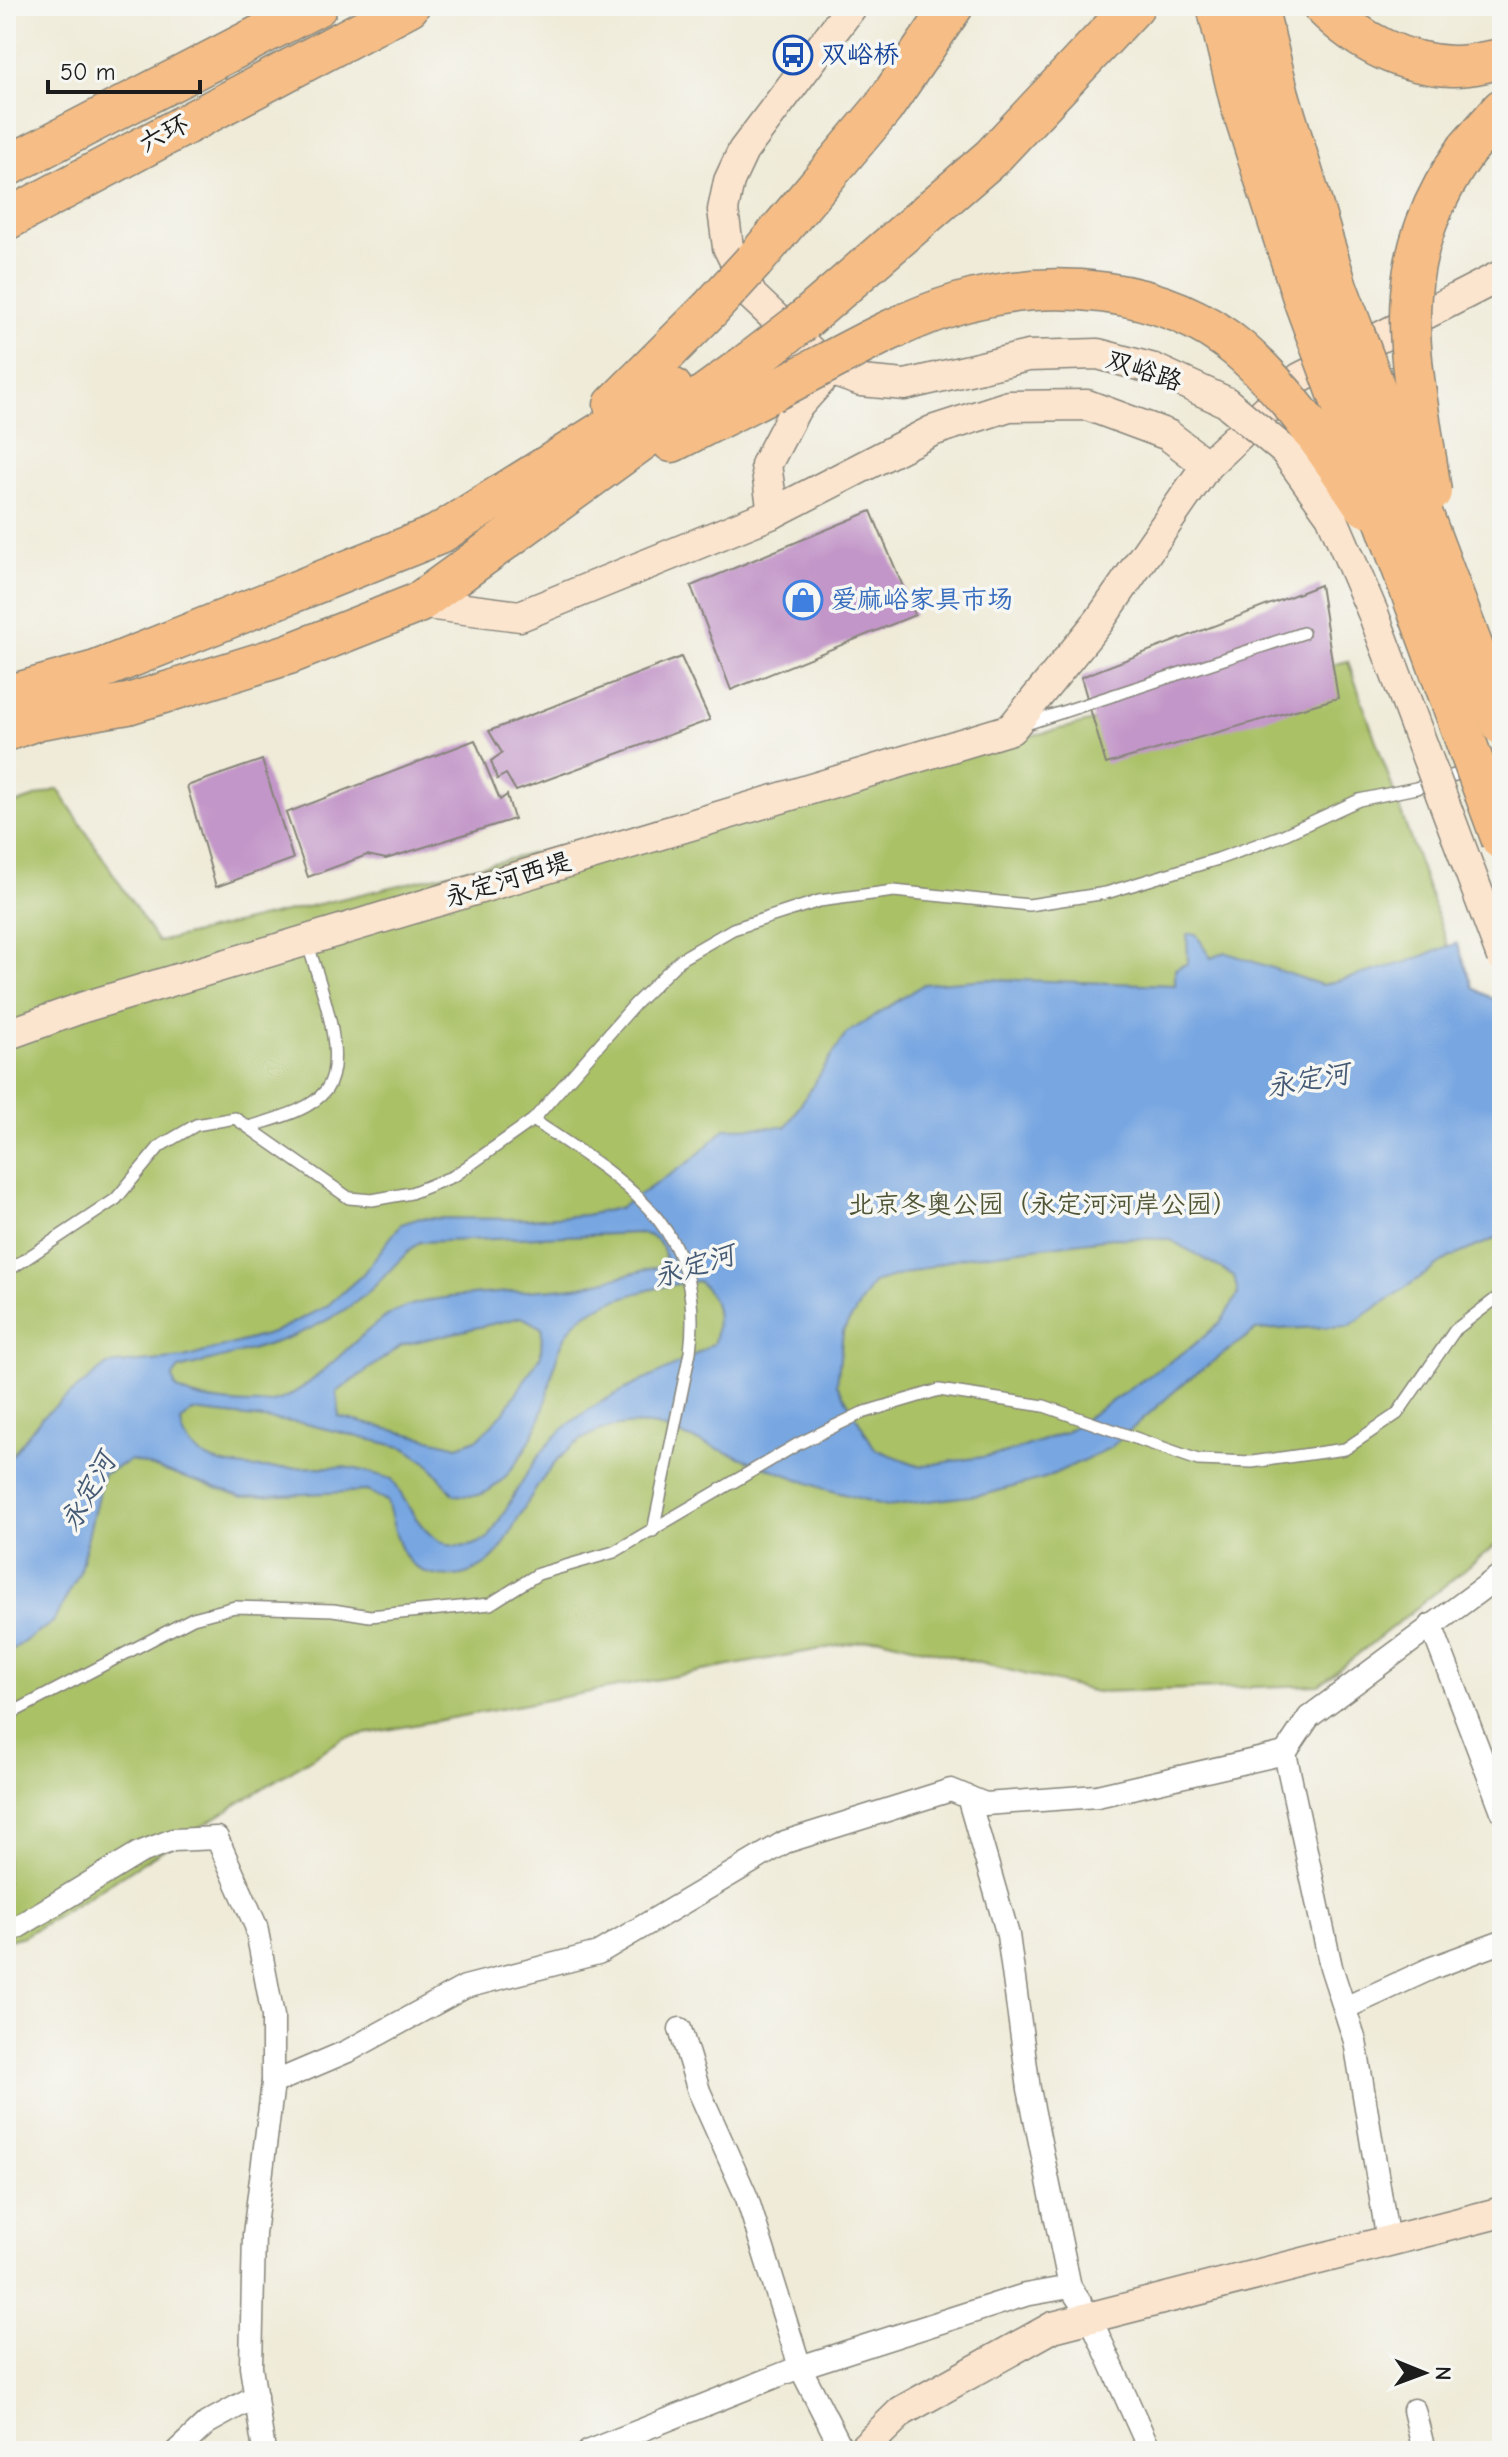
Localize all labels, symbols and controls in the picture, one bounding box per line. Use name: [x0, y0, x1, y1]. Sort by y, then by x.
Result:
bus stop icon: 双峪桥: [772, 34, 814, 76]
place label: 双峪桥: [821, 40, 899, 70]
scale bar: [48, 44, 200, 94]
text: 50 m: [60, 58, 116, 86]
street label: 六环: [134, 109, 194, 159]
street label: 双峪路: [1102, 345, 1186, 397]
shop icon: 爱麻峪家具市场: [782, 579, 824, 621]
place label: 爱麻峪家具市场: [831, 585, 1013, 615]
street label: 永定河西堤: [441, 847, 575, 913]
water label: 永定河: [1264, 1056, 1356, 1103]
park label: 北京冬奥公园（永定河河岸公园）: [848, 1190, 1238, 1220]
water label: 永定河: [649, 1237, 743, 1294]
water label: 永定河: [54, 1444, 124, 1536]
north arrow: [1384, 2333, 1464, 2413]
text: N: [1430, 2366, 1456, 2381]

